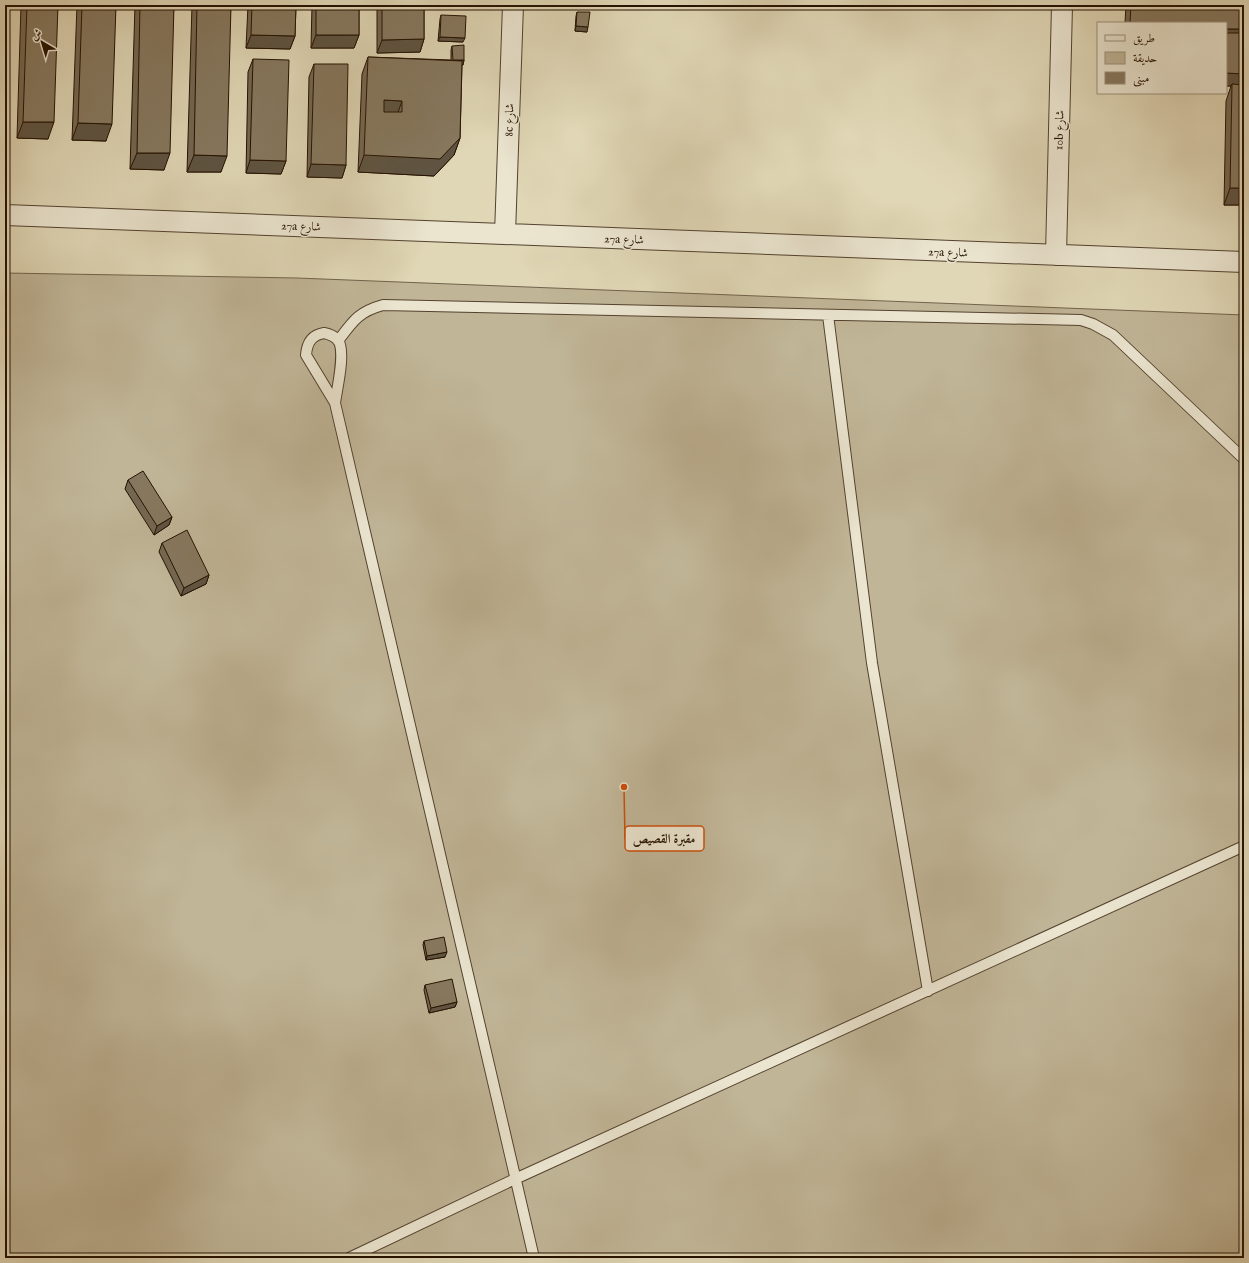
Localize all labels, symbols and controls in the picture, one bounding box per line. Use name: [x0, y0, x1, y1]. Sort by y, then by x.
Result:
north arrow: [22, 22, 62, 62]
legend: [1097, 22, 1227, 94]
text: ش: [28, 26, 45, 44]
text: طريق: [1133, 31, 1155, 46]
text: حديقة: [1133, 51, 1157, 66]
text: مبنى: [1133, 71, 1149, 87]
street label: 8c شارع: [501, 103, 521, 137]
street label: 10b شارع: [1051, 110, 1071, 150]
street label: 27a شارع: [281, 218, 321, 238]
street label: 27a شارع: [604, 231, 644, 251]
street label: 27a شارع: [928, 244, 968, 264]
callout: مقبرة القصيص: [625, 826, 704, 851]
text: مقبرة القصيص: [633, 831, 695, 848]

